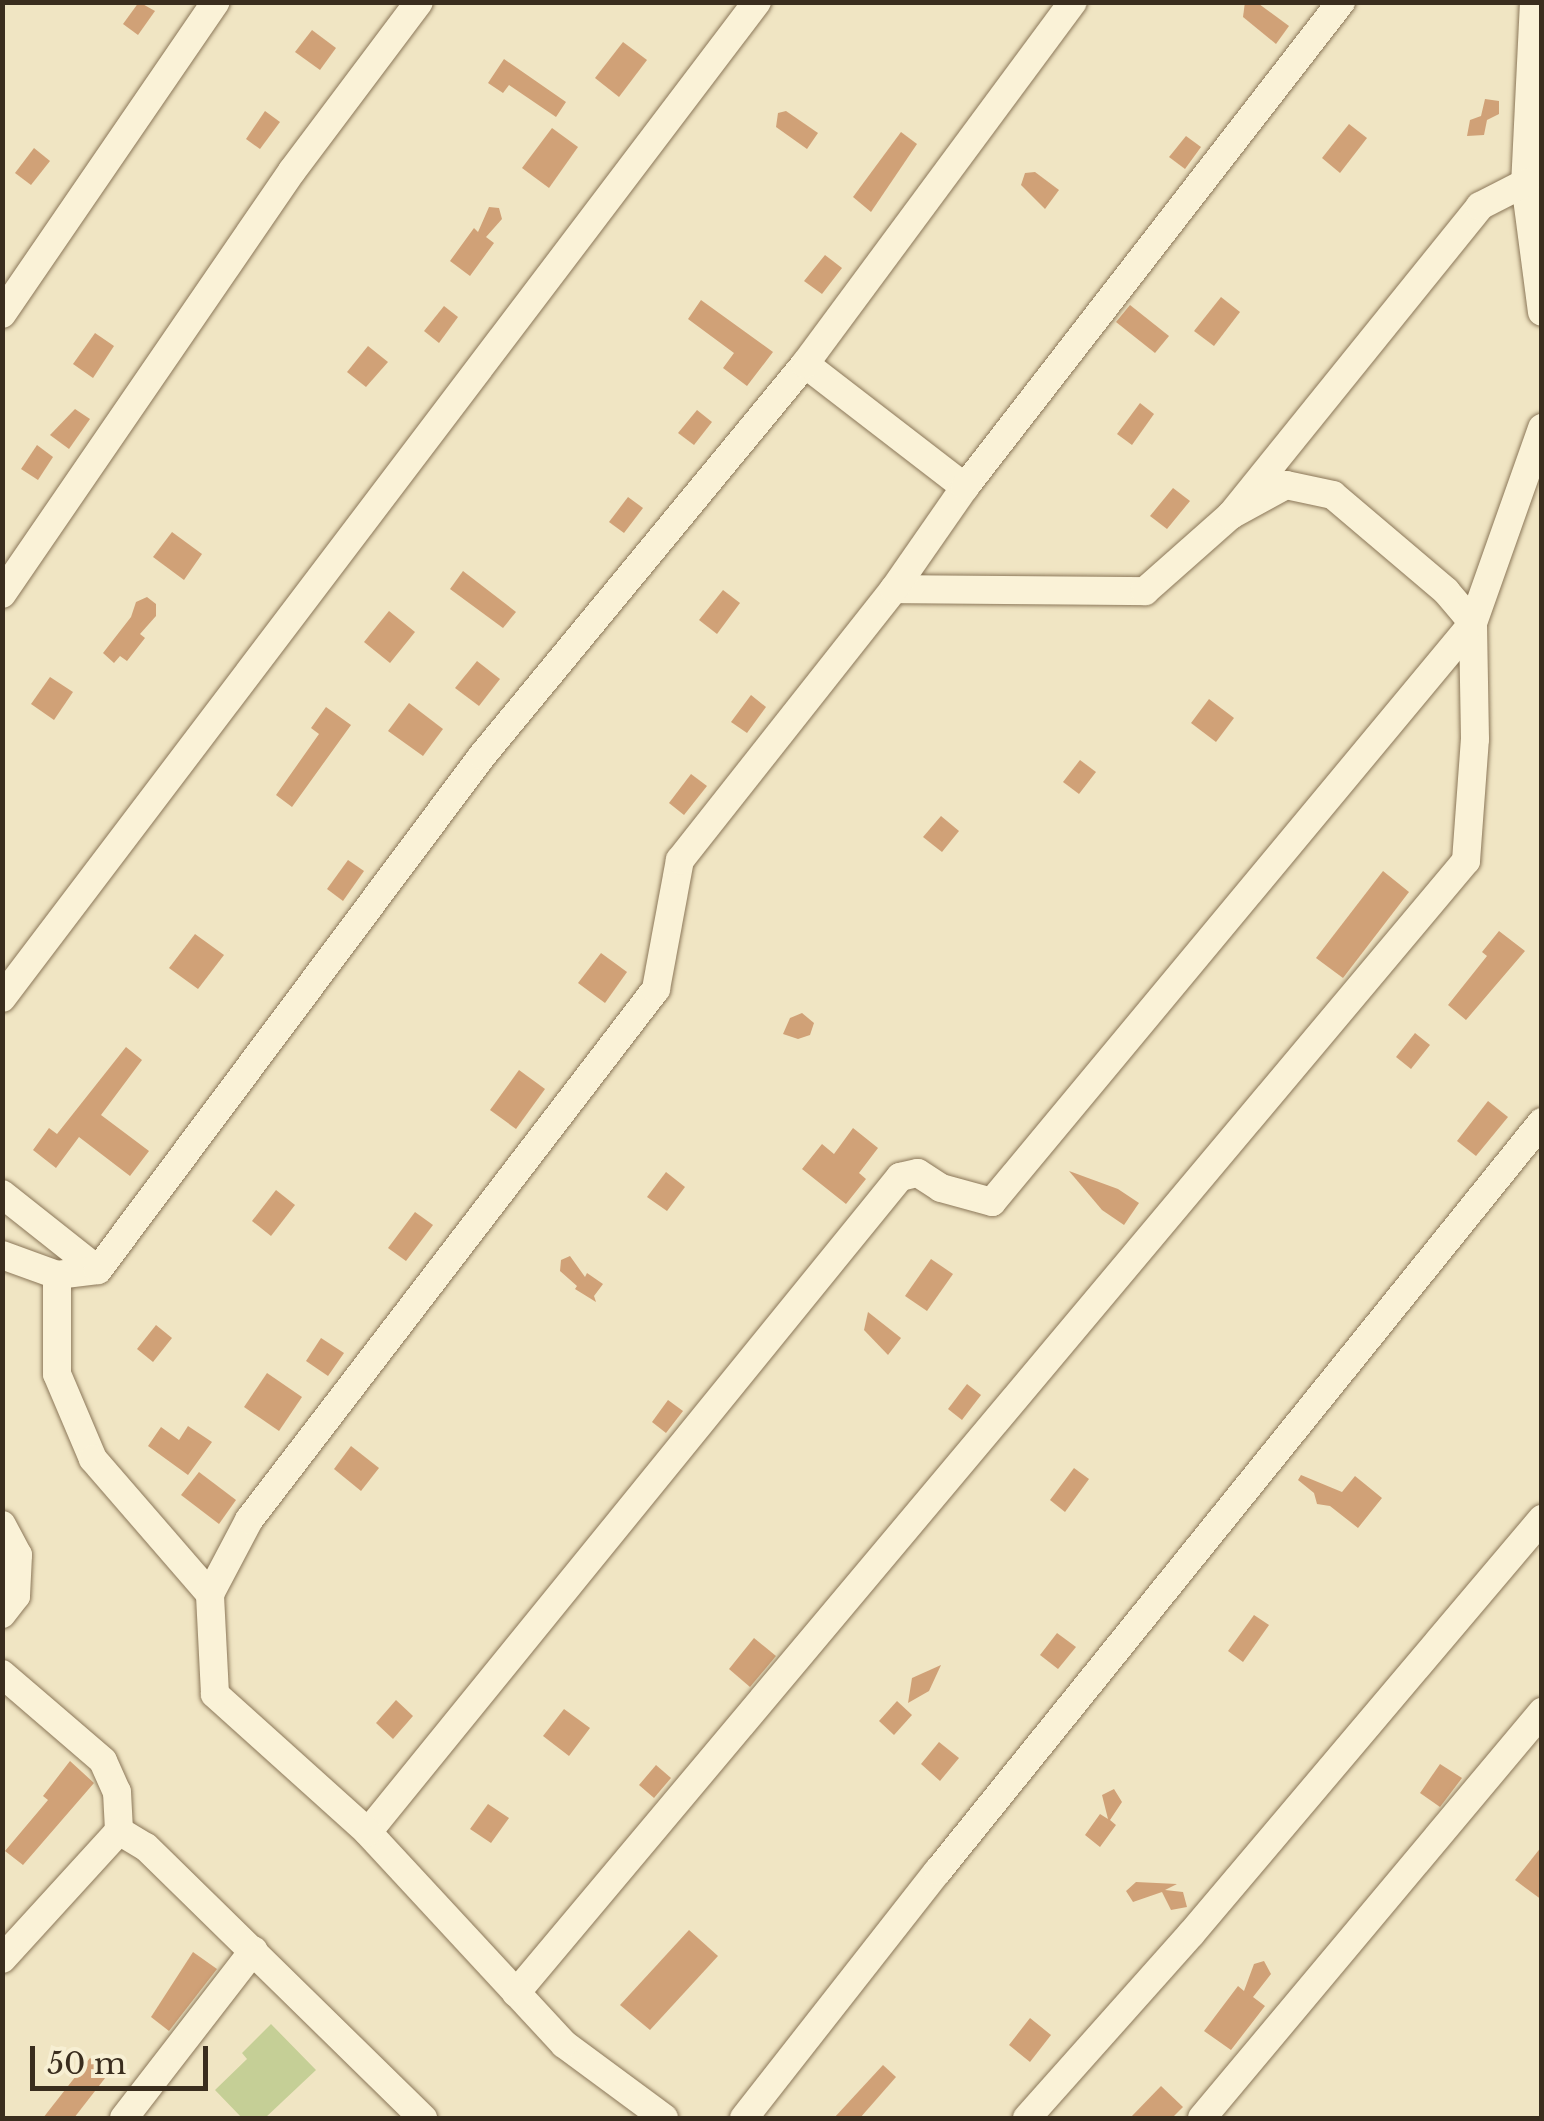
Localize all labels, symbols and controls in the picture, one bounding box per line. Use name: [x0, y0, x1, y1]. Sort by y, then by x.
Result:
scale bar: [35, 2026, 212, 2088]
text: 50 m: [47, 2045, 126, 2082]

